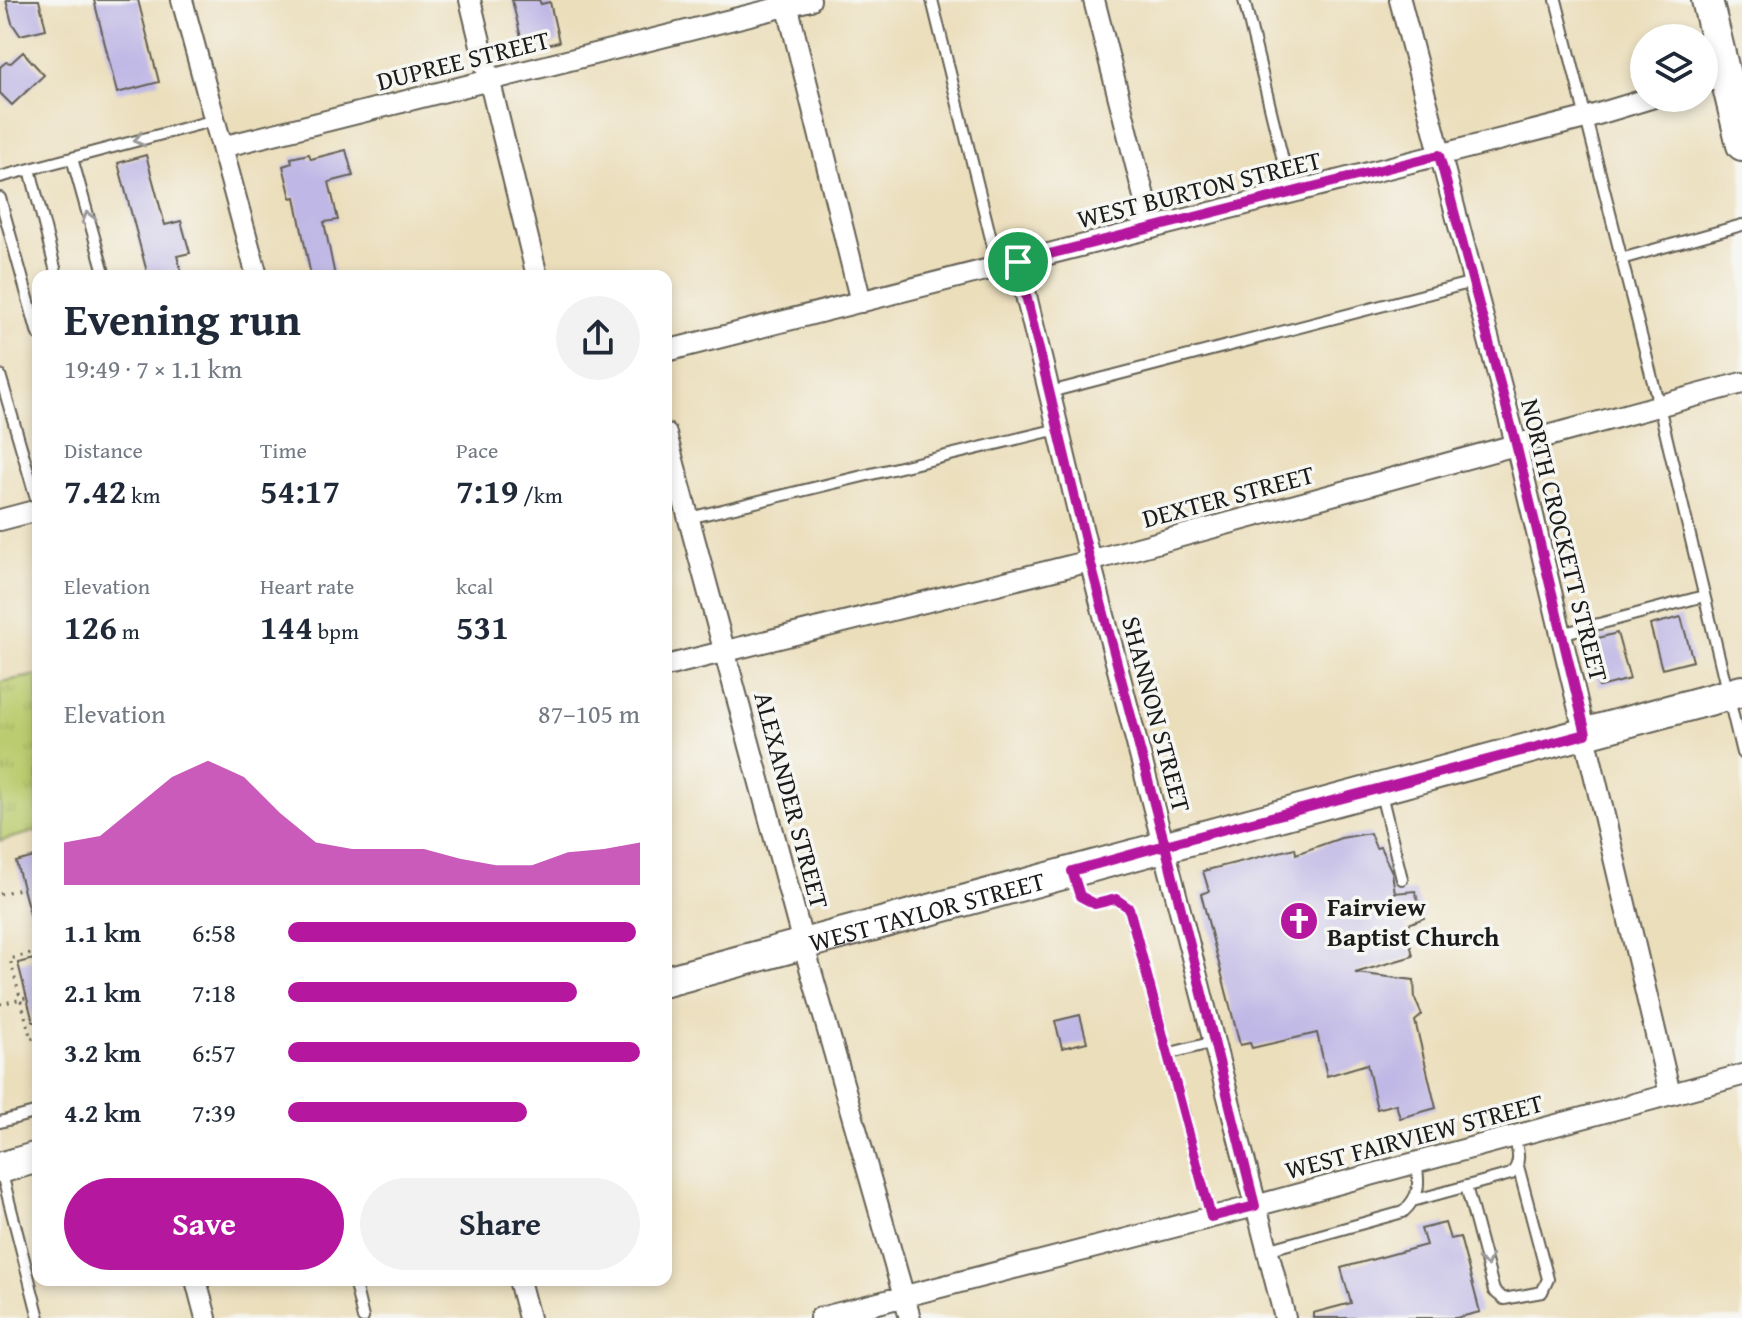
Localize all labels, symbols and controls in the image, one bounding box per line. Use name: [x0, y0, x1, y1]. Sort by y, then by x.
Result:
street label: DUPREE STREET: [372, 20, 554, 100]
map controls: [1630, 24, 1718, 112]
button: layers: [1630, 24, 1718, 112]
one-way arrow: [133, 131, 147, 147]
street label: WEST BURTON STREET: [1073, 140, 1326, 238]
one-way arrow: [81, 210, 97, 224]
pin: [984, 228, 1052, 296]
icon: arrive: [996, 240, 1040, 284]
text: Evening run: [64, 287, 301, 351]
button: share: [556, 296, 640, 380]
text: 19:49 · 7 × 1.1 km: [64, 349, 242, 388]
street label: NORTH CROCKETT STREET: [1511, 394, 1619, 686]
text: Distance: [64, 434, 143, 466]
text: Time: [260, 434, 307, 466]
text: Pace: [456, 434, 498, 466]
street label: DEXTER STREET: [1138, 454, 1319, 538]
text: 7.42: [64, 466, 126, 515]
text: 54:17: [260, 466, 340, 515]
text: 7:19: [456, 466, 518, 515]
text: km: [126, 479, 160, 511]
text: /km: [518, 479, 563, 511]
text: Elevation: [64, 570, 150, 602]
text: Heart rate: [260, 570, 354, 602]
text: kcal: [456, 570, 494, 602]
text: 126: [64, 602, 117, 651]
text: 144: [260, 602, 313, 651]
text: 531: [456, 602, 509, 651]
street label: SHANNON STREET: [1112, 612, 1202, 817]
text: m: [117, 615, 140, 647]
text: bpm: [313, 615, 359, 647]
street label: ALEXANDER STREET: [744, 687, 840, 913]
text: Elevation: [64, 694, 166, 733]
text: 87–105 m: [538, 694, 640, 733]
street label: WEST TAYLOR STREET: [804, 860, 1049, 961]
place label: Fairview Baptist Church: [1327, 887, 1500, 956]
church icon: Fairview Baptist Church: [1278, 900, 1320, 942]
text: 1.1 km: [64, 913, 141, 952]
text: 6:58: [192, 913, 236, 952]
text: 2.1 km: [64, 973, 141, 1012]
text: 7:18: [192, 973, 236, 1012]
text: 3.2 km: [64, 1033, 141, 1072]
text: 6:57: [192, 1033, 236, 1072]
street label: WEST FAIRVIEW STREET: [1281, 1083, 1548, 1189]
text: 4.2 km: [64, 1093, 141, 1132]
text: 7:39: [192, 1093, 236, 1132]
button: Save: [64, 1178, 344, 1270]
button: Share: [360, 1178, 640, 1270]
one-way arrow: [1477, 1254, 1494, 1268]

